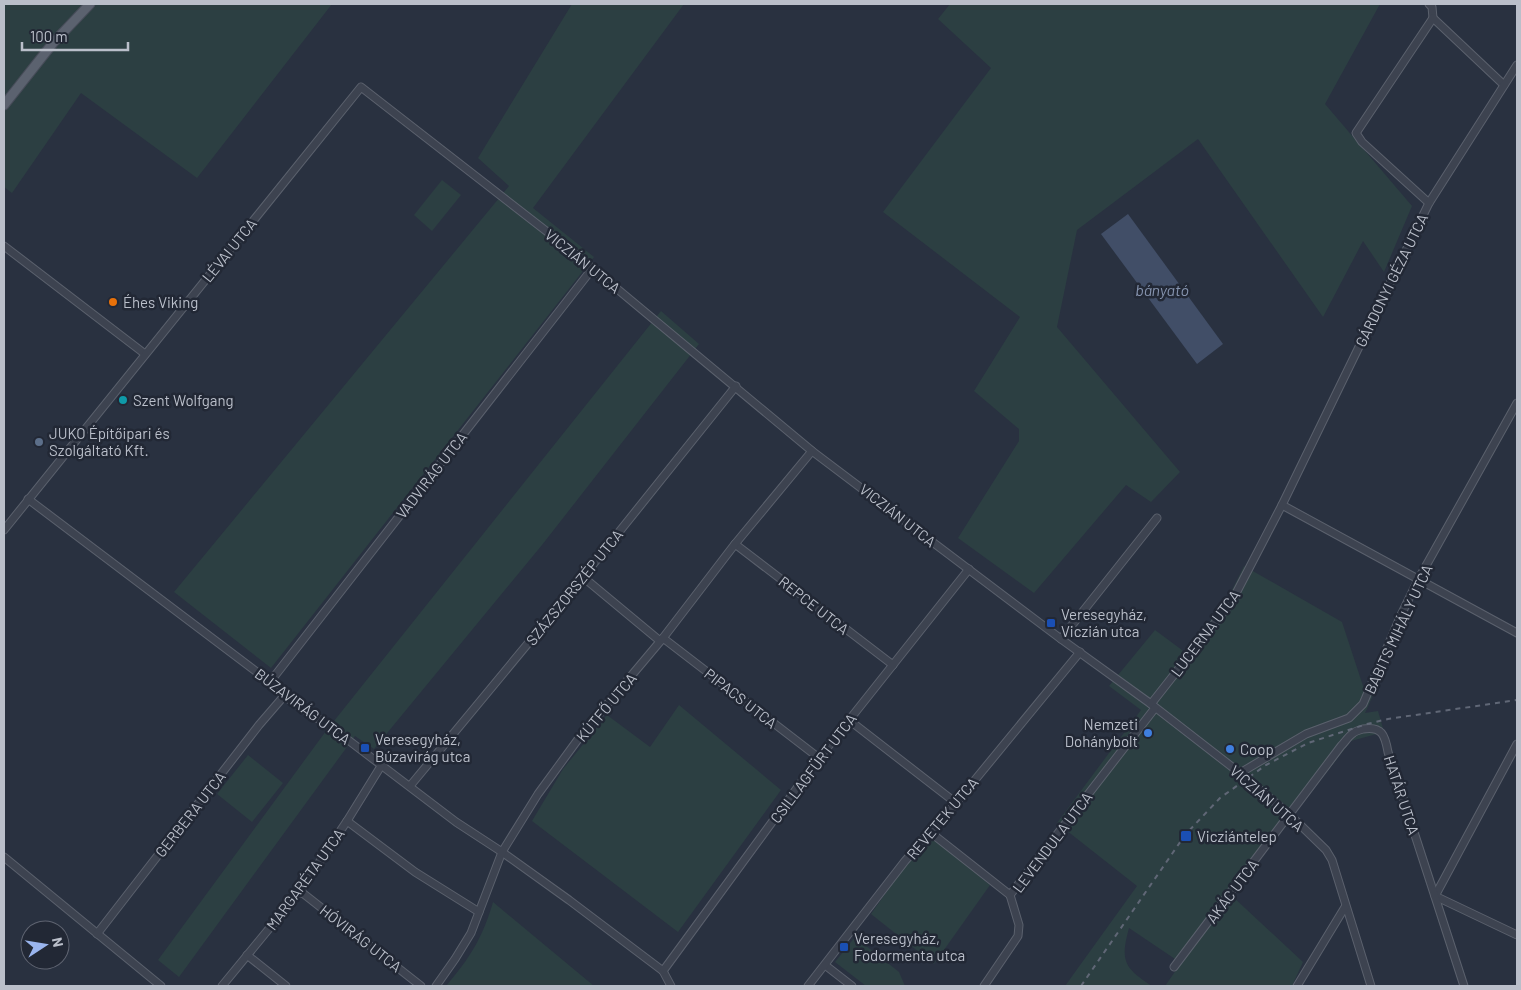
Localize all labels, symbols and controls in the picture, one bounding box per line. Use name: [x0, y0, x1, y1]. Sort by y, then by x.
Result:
scale bar: [22, 20, 129, 52]
text: 100 m: [30, 27, 68, 45]
street label: GÁRDONYI GÉZA UTCA: [1351, 210, 1431, 350]
street label: LÉVAI UTCA: [198, 215, 260, 285]
street label: VICZIÁN UTCA: [542, 225, 624, 297]
water label: bányató: [1135, 280, 1189, 299]
place label: Éhes Viking: [123, 293, 198, 311]
marker: Éhes Viking: [107, 296, 119, 308]
place label: Szent Wolfgang: [133, 391, 234, 409]
marker: Szent Wolfgang: [117, 394, 129, 406]
place label: JUKO Építőipari és Szolgáltató Kft.: [49, 424, 170, 459]
street label: VADVIRÁG UTCA: [392, 428, 470, 522]
marker: JUKO Építőipari és Szolgáltató Kft.: [33, 436, 45, 448]
street label: VICZIÁN UTCA: [856, 480, 940, 550]
street label: SZÁZSZORSZÉP UTCA: [522, 525, 626, 649]
street label: BABITS MIHÁLY UTCA: [1360, 561, 1436, 697]
street label: REPCE UTCA: [775, 572, 853, 638]
street label: LUCERNA UTCA: [1167, 586, 1243, 680]
place label: Veresegyház, Viczián utca: [1061, 605, 1147, 640]
marker: Veresegyház, Viczián utca: [1045, 617, 1057, 629]
street label: BÚZAVIRÁG UTCA: [252, 664, 354, 748]
street label: PIPACS UTCA: [701, 664, 781, 732]
street label: KÚTFŐ UTCA: [572, 669, 640, 745]
street label: CSILLAGFÜRT UTCA: [766, 710, 860, 826]
place label: Nemzeti Dohánybolt: [1065, 715, 1138, 750]
marker: Nemzeti Dohánybolt: [1142, 727, 1154, 739]
place label: Veresegyház, Búzavirág utca: [375, 730, 470, 765]
place label: Coop: [1240, 740, 1274, 758]
marker: Veresegyház, Búzavirág utca: [359, 742, 371, 754]
marker: Coop: [1224, 743, 1236, 755]
street label: HATÁR UTCA: [1381, 753, 1423, 837]
street label: VICZIÁN UTCA: [1226, 761, 1308, 835]
street label: GERBERA UTCA: [151, 768, 229, 860]
street label: REVETEK UTCA: [902, 773, 982, 863]
street label: LEVENDULA UTCA: [1008, 788, 1096, 896]
street label: MARGARÉTA UTCA: [262, 825, 348, 933]
place label: Vicziántelep: [1197, 827, 1277, 845]
marker: Vicziántelep: [1179, 829, 1193, 843]
street label: AKÁC UTCA: [1202, 855, 1262, 927]
street label: HÓVIRÁG UTCA: [317, 901, 405, 975]
north arrow: [20, 920, 70, 970]
place label: Veresegyház, Fodormenta utca: [854, 929, 965, 964]
text: N: [49, 936, 67, 949]
marker: Veresegyház, Fodormenta utca: [838, 941, 850, 953]

